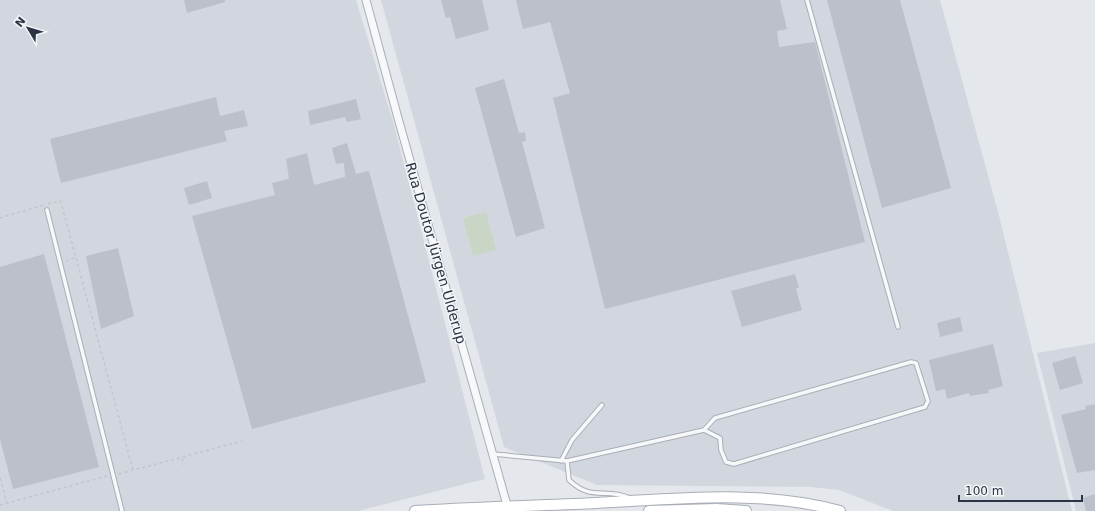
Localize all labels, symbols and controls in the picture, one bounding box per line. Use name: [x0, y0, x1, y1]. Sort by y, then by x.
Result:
north arrow: [8, 8, 48, 48]
text: N: [13, 15, 28, 30]
street label: Rua Doutor Jürgen Ulderup: [402, 160, 470, 346]
scale bar: [959, 477, 1082, 503]
text: 100 m: [965, 484, 1003, 498]

